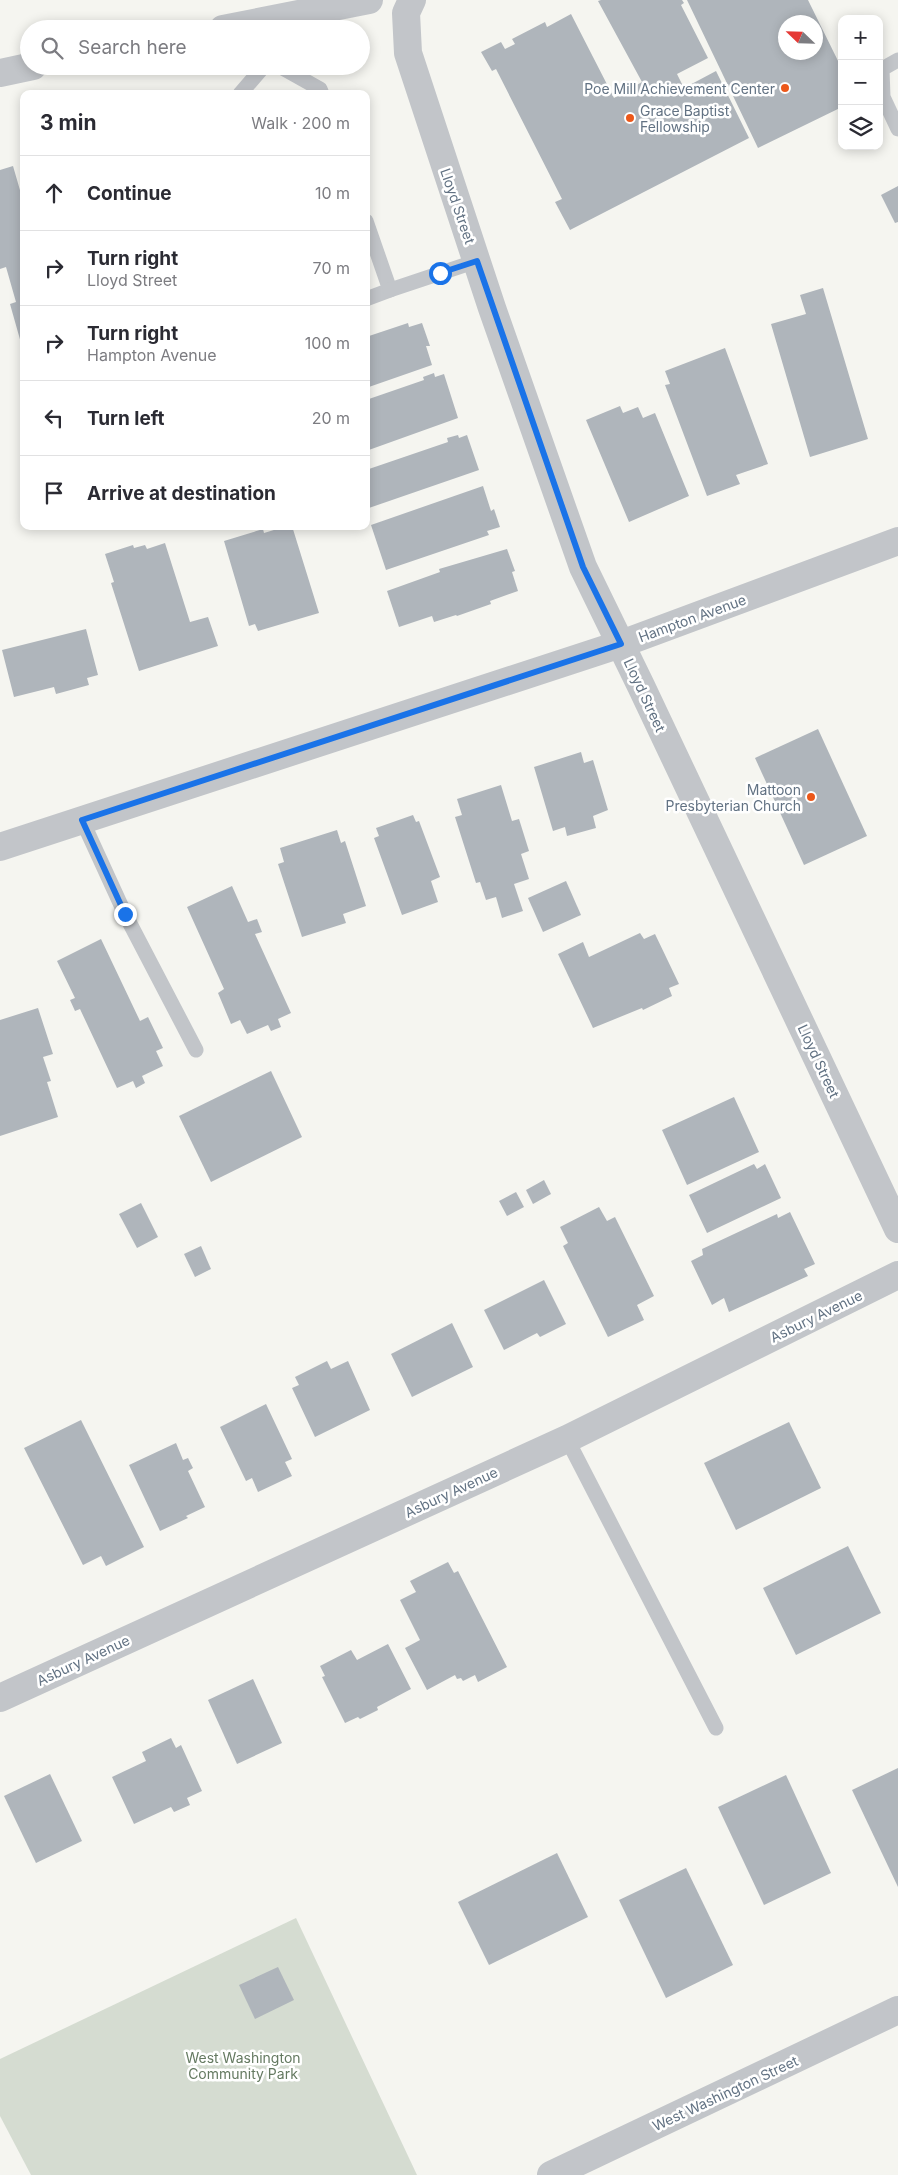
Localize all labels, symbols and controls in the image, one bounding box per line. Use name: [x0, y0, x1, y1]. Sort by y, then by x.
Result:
north arrow: [778, 15, 823, 60]
map controls: [838, 15, 883, 150]
button: +: [838, 15, 883, 60]
search box: [20, 20, 370, 75]
icon: search: [38, 34, 66, 62]
text: Search here: [78, 36, 187, 59]
button: −: [838, 60, 883, 105]
place label: Poe Mill Achievement Center: [584, 80, 775, 97]
marker: Poe Mill Achievement Center: [779, 82, 791, 94]
place label: Grace Baptist Fellowship: [640, 102, 730, 135]
button: layers: [838, 105, 883, 150]
text: 3 min: [40, 110, 96, 135]
marker: Grace Baptist Fellowship: [624, 112, 636, 124]
text: Walk · 200 m: [251, 113, 350, 133]
street label: Lloyd Street: [437, 166, 479, 247]
icon: ahead: [40, 179, 68, 207]
text: Continue: [87, 182, 172, 205]
text: 10 m: [315, 183, 350, 203]
text: Turn right: [87, 247, 178, 270]
icon: right: [40, 254, 68, 282]
text: 70 m: [313, 258, 350, 278]
route start: [429, 262, 452, 285]
text: Lloyd Street: [87, 270, 177, 290]
text: Turn right: [87, 322, 178, 345]
icon: right: [40, 329, 68, 357]
text: 100 m: [305, 333, 350, 353]
text: Hampton Avenue: [87, 345, 217, 365]
icon: left: [40, 404, 68, 432]
text: Turn left: [87, 407, 165, 430]
text: 20 m: [312, 408, 350, 428]
icon: arrive: [40, 479, 68, 507]
text: Arrive at destination: [87, 482, 276, 505]
street label: Hampton Avenue: [636, 591, 748, 645]
street label: Lloyd Street: [621, 656, 670, 735]
place label: Mattoon Presbyterian Church: [665, 781, 801, 814]
marker: Mattoon Presbyterian Church: [805, 791, 817, 803]
route end: [114, 903, 137, 926]
street label: Lloyd Street: [795, 1022, 844, 1101]
street label: Asbury Avenue: [767, 1286, 865, 1346]
street label: Asbury Avenue: [402, 1463, 500, 1521]
street label: Asbury Avenue: [34, 1631, 132, 1689]
park label: West Washington Community Park: [185, 2049, 301, 2082]
street label: West Washington Street: [650, 2052, 801, 2134]

